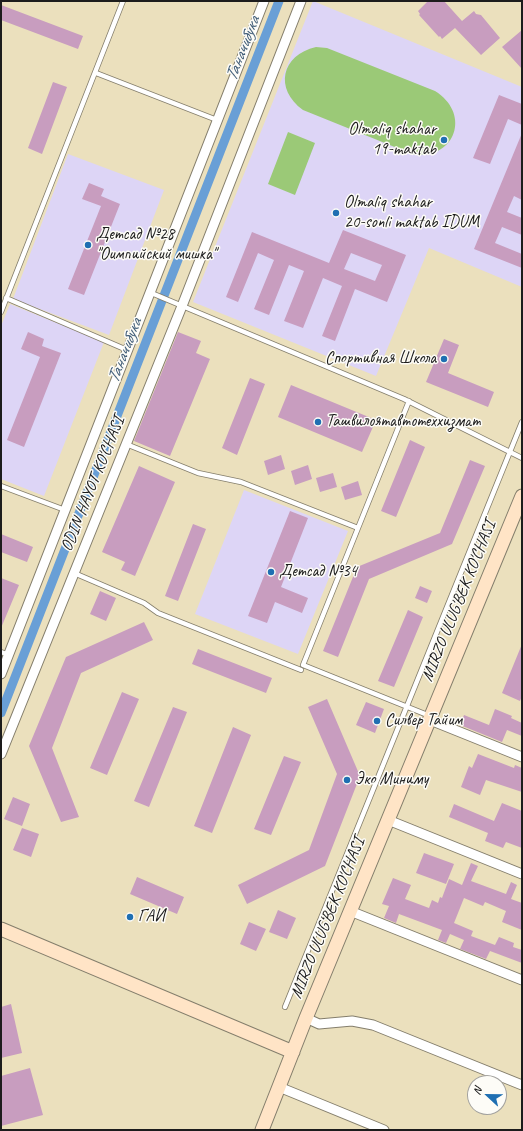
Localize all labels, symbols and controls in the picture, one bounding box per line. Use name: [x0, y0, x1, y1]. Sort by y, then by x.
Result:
water label: Таначибука: [221, 14, 265, 84]
place label: Olmaliq shahar 19-maktab: [348, 120, 436, 160]
marker: Olmaliq shahar 19-maktab: [439, 135, 449, 145]
place label: Olmaliq shahar 20-sonli maktab IDUM: [344, 193, 479, 233]
marker: Olmaliq shahar 20-sonli maktab IDUM: [331, 208, 341, 218]
place label: Детсад №28 "Оимпийский мишка": [96, 225, 216, 265]
marker: Детсад №28 "Оимпийский мишка": [83, 240, 93, 250]
water label: Таначибука: [103, 316, 147, 386]
place label: Спортивная Школа: [325, 349, 436, 369]
marker: Спортивная Школа: [439, 354, 449, 364]
place label: Ташвилоятавтотеххизмат: [326, 412, 481, 432]
street label: ODIN HAYOT KO'CHASI: [57, 414, 129, 554]
marker: Ташвилоятавтотеххизмат: [313, 417, 323, 427]
street label: MIRZO ULUG'BEK KO'CHASI: [417, 517, 501, 685]
place label: Детсад №34: [279, 562, 357, 582]
marker: Детсад №34: [266, 567, 276, 577]
place label: Силвер Тайим: [385, 711, 462, 731]
marker: Силвер Тайим: [372, 716, 382, 726]
place label: Эко Миниму: [355, 770, 428, 790]
marker: Эко Миниму: [342, 775, 352, 785]
street label: MIRZO ULUG‘BEK KO'CHASI: [286, 834, 370, 1002]
place label: ГАИ: [138, 907, 164, 927]
marker: ГАИ: [125, 912, 135, 922]
north arrow: [467, 1075, 507, 1115]
text: N: [469, 1085, 485, 1097]

